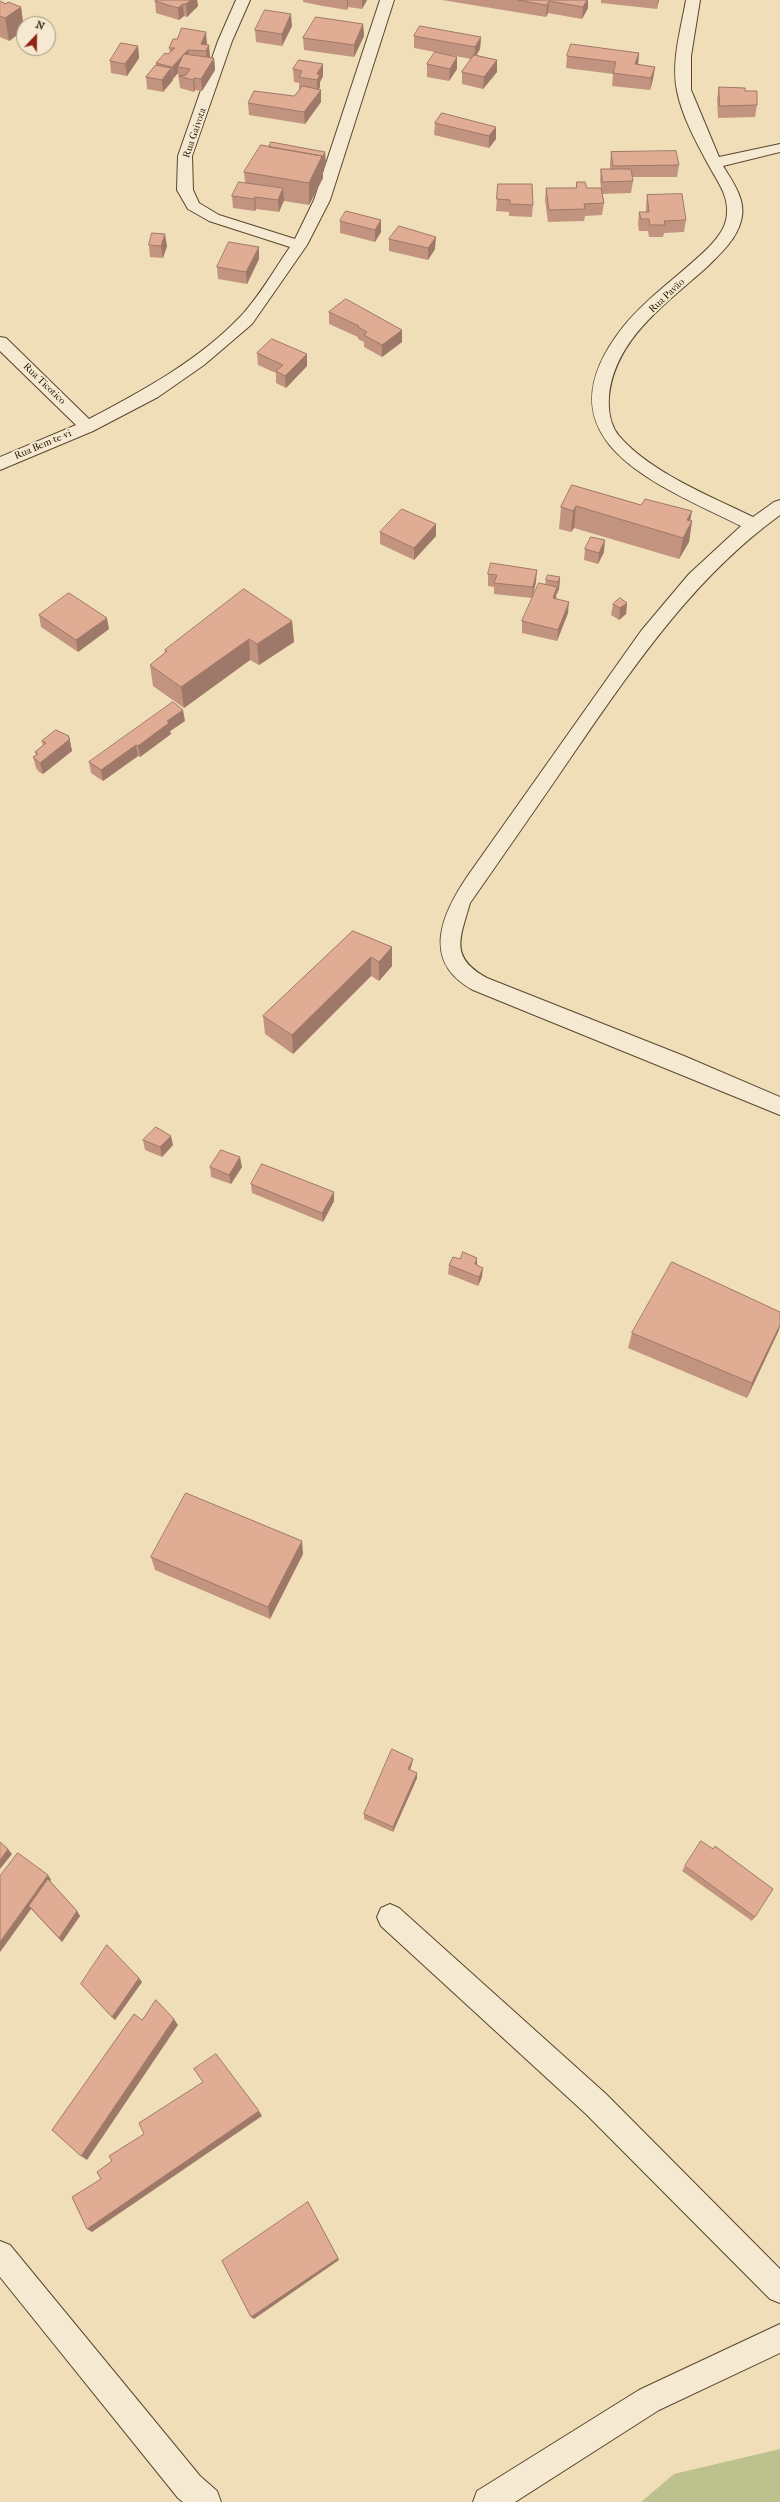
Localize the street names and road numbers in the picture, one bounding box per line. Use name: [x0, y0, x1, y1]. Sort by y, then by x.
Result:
street label: Rua Gaivota: [181, 106, 209, 160]
street label: Rua Pavão: [647, 276, 687, 316]
street label: Rua Ticotico: [20, 361, 68, 407]
street label: Rua Bem-te-vi: [13, 428, 73, 462]

